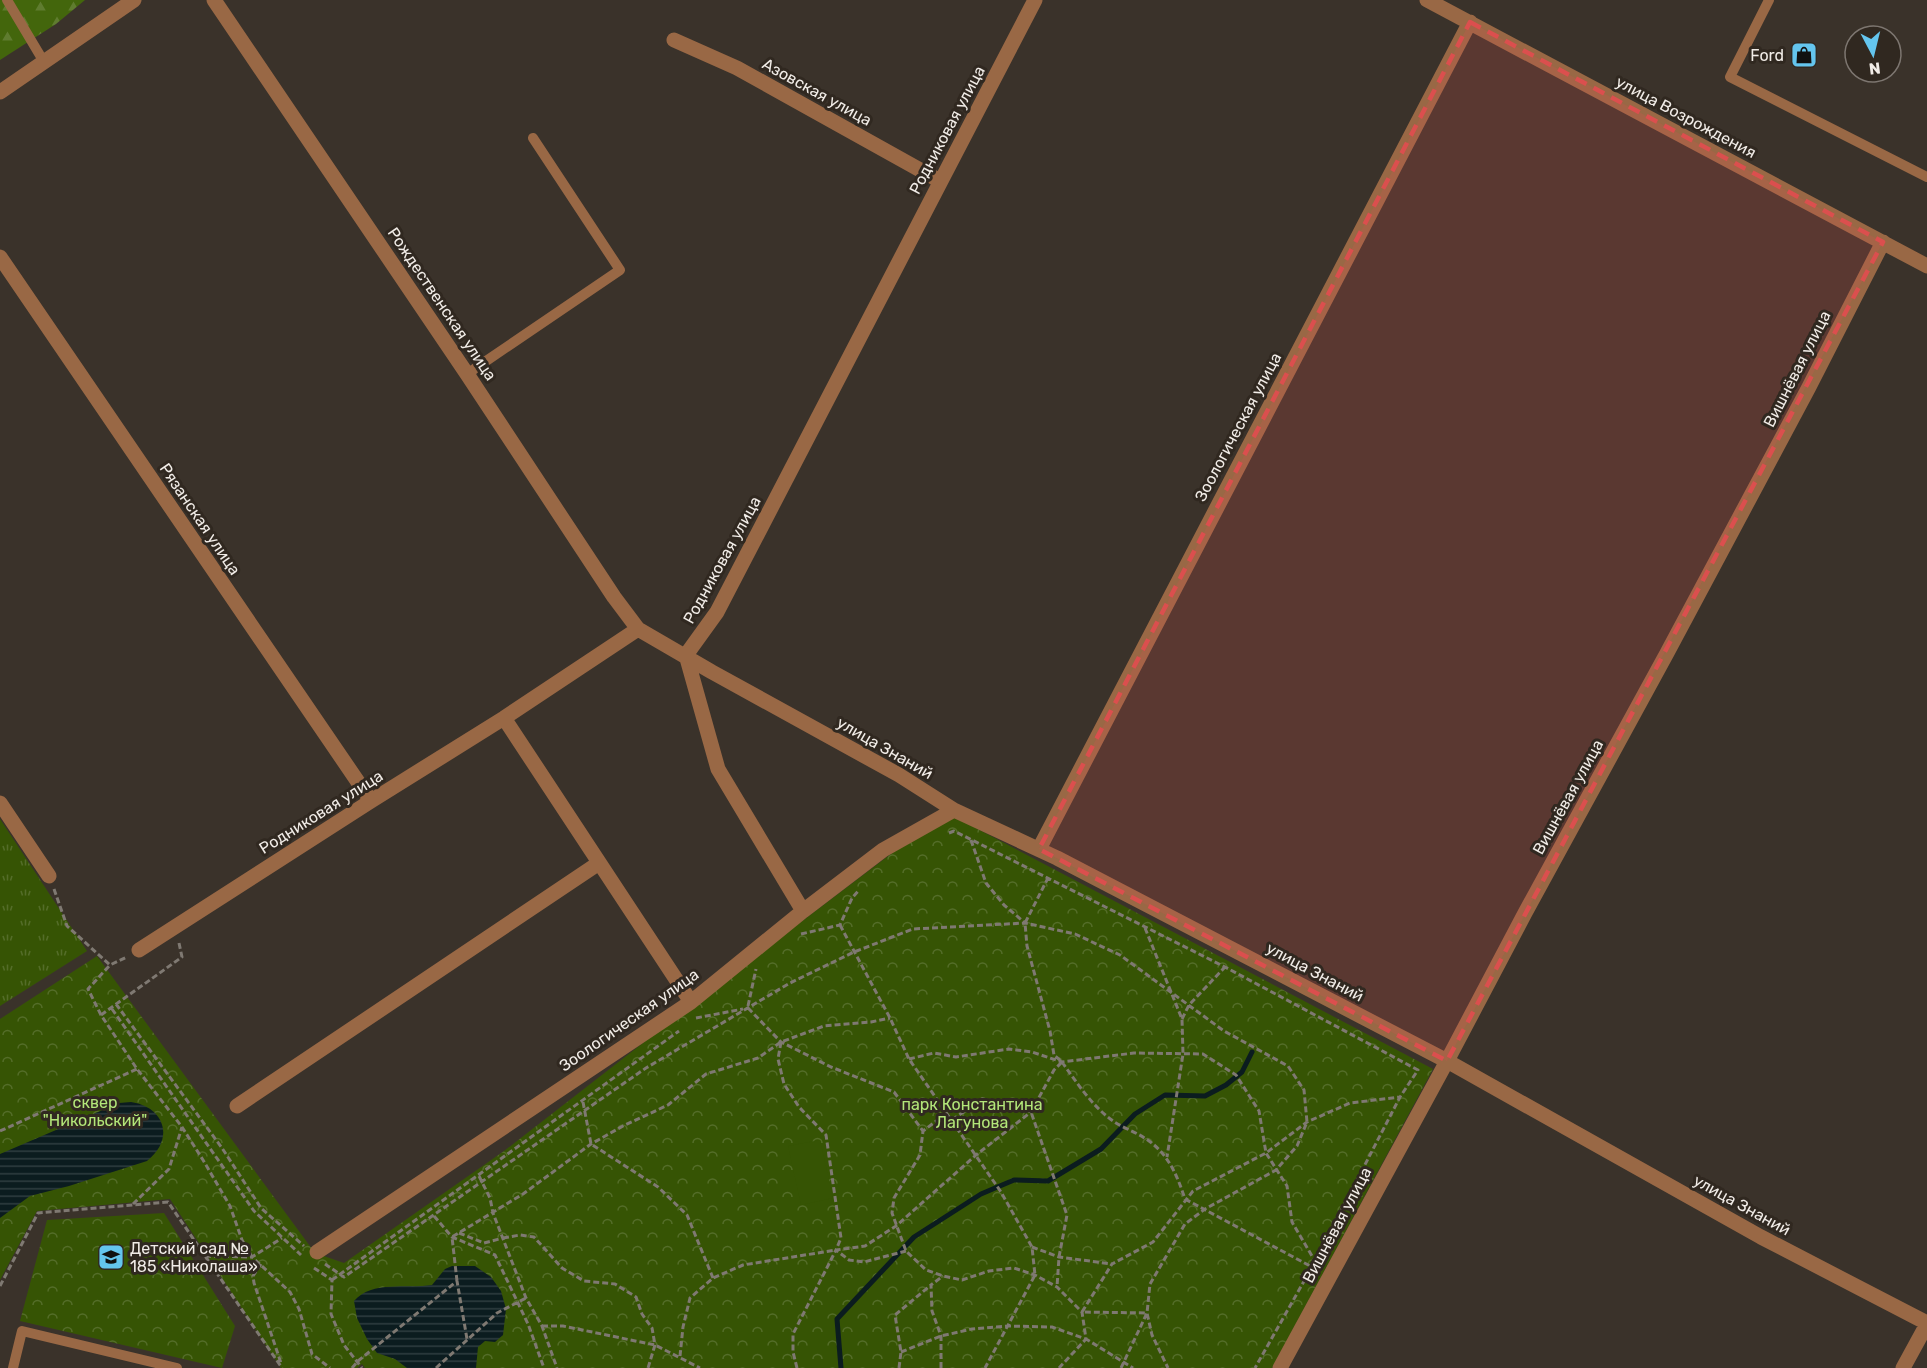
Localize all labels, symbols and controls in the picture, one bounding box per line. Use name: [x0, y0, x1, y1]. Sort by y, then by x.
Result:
north arrow: [1843, 24, 1903, 84]
shop icon: Ford: [1789, 40, 1819, 70]
place label: Ford: [1750, 46, 1784, 65]
street label: Азовская улица: [759, 54, 875, 130]
text: N: [1868, 58, 1882, 79]
street label: Родниковая улица: [905, 63, 989, 197]
street label: улица Возрождения: [1613, 72, 1759, 162]
street label: Рождественская улица: [384, 224, 500, 384]
street label: Вишнёвая улица: [1759, 308, 1835, 430]
street label: Зоологическая улица: [1191, 349, 1285, 505]
street label: Рязанская улица: [156, 460, 244, 578]
street label: Родниковая улица: [679, 493, 765, 627]
street label: улица Знаний: [834, 713, 936, 783]
street label: Вишнёвая улица: [1529, 736, 1607, 858]
street label: Родниковая улица: [256, 766, 386, 858]
street label: улица Знаний: [1263, 938, 1367, 1006]
street label: Зоологическая улица: [556, 965, 702, 1075]
park label: сквер "Никольский": [43, 1093, 147, 1130]
park label: парк Константина Лагунова: [901, 1095, 1043, 1132]
street label: Вишнёвая улица: [1299, 1164, 1375, 1286]
street label: улица Знаний: [1690, 1171, 1794, 1239]
place label: Детский сад № 185 «Николаша»: [130, 1239, 258, 1276]
school or university icon: Детский сад № 185 «Николаша»: [96, 1242, 126, 1272]

